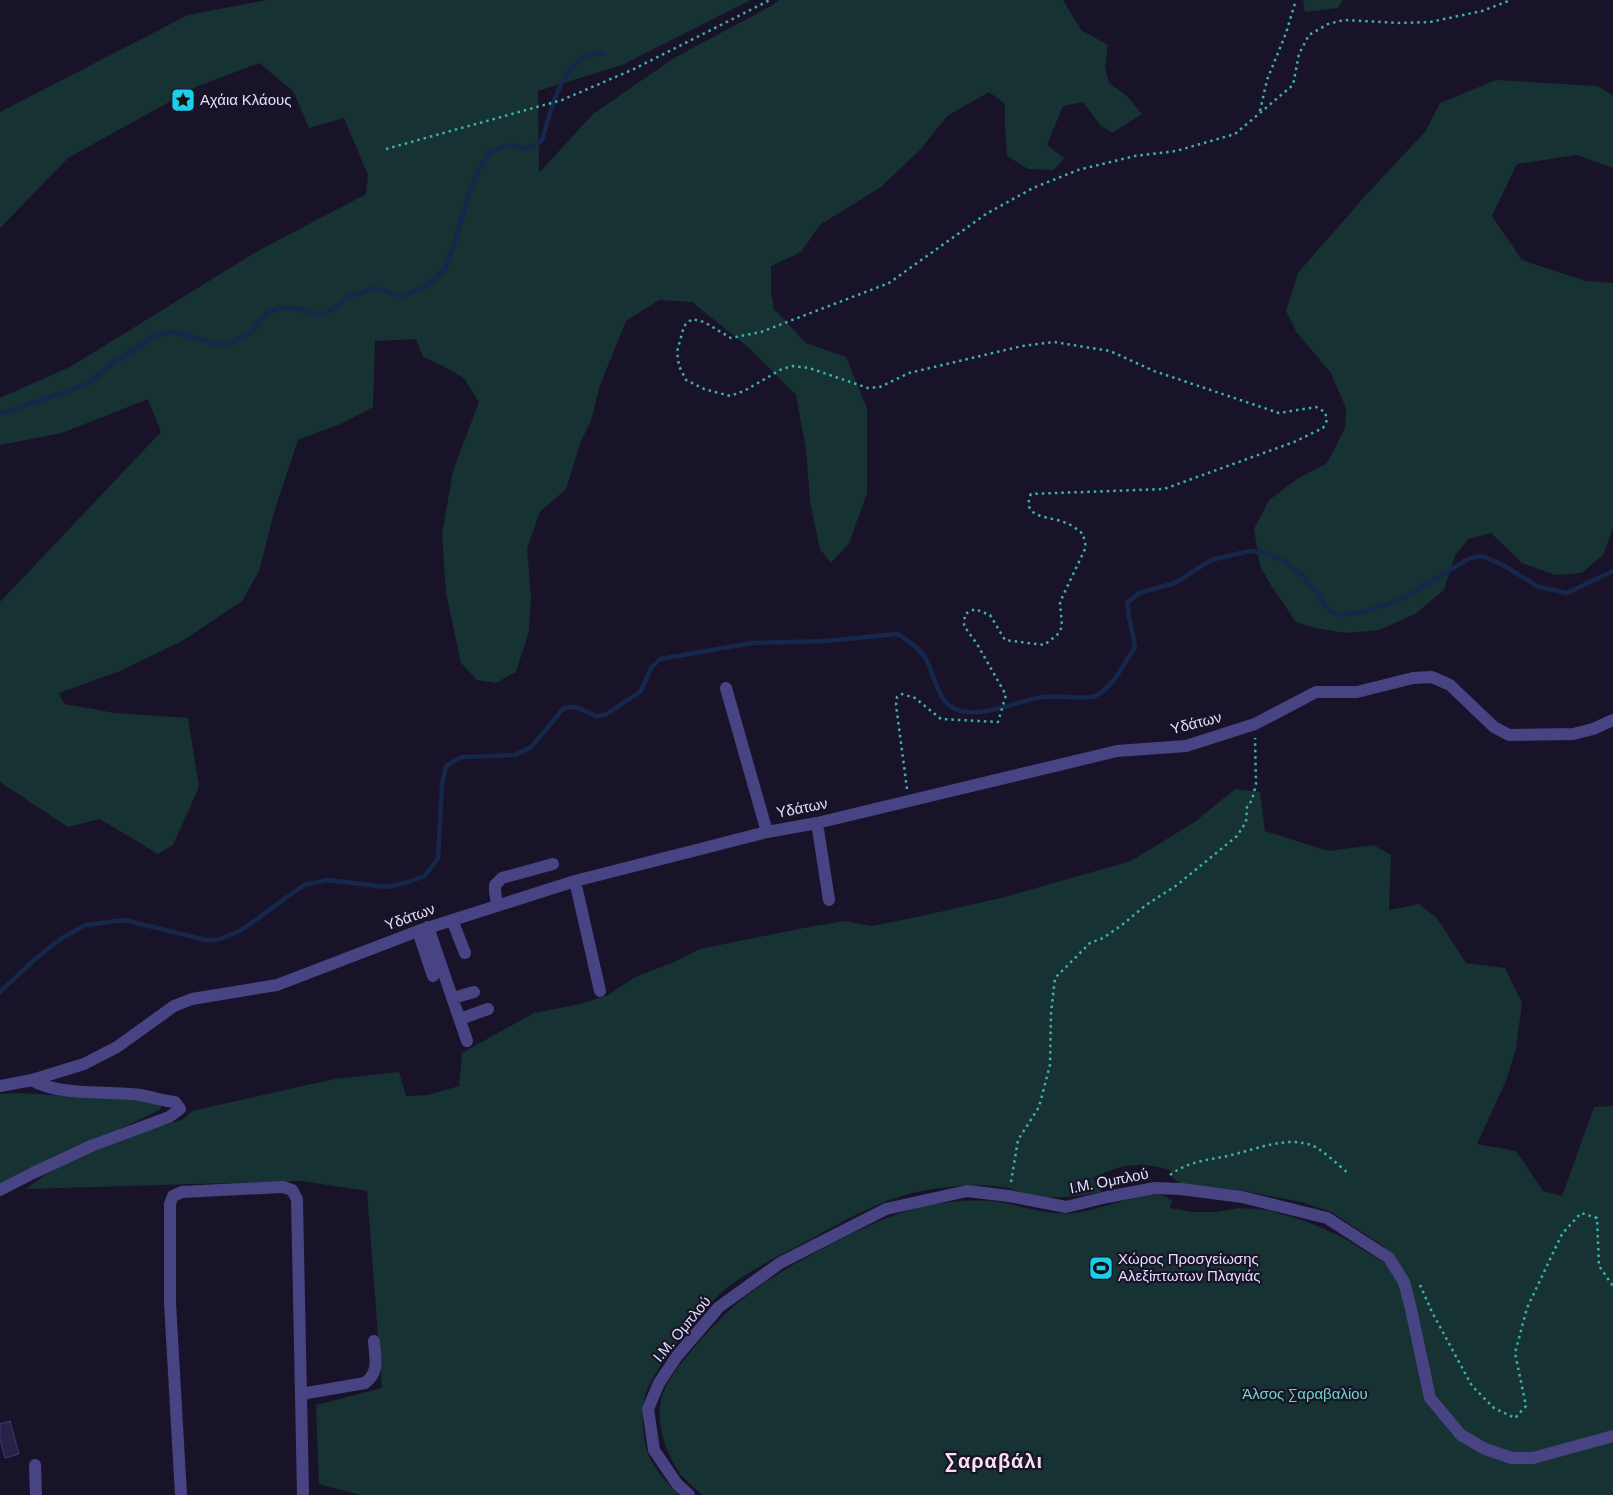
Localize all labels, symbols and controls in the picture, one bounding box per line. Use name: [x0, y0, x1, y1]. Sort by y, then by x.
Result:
place icon: Αχάια Κλάους: [170, 87, 196, 113]
place label: Αχάια Κλάους: [200, 90, 291, 110]
street label: Υδάτων: [1168, 707, 1224, 739]
street label: Υδάτων: [775, 793, 829, 823]
street label: Υδάτων: [382, 899, 438, 935]
street label: Ι.Μ. Ομπλού: [1068, 1164, 1150, 1198]
place label: Χώρος Προσγείωσης Αλεξίπτωτων Πλαγιάς: [1118, 1249, 1261, 1286]
sports icon: Χώρος Προσγείωσης Αλεξίπτωτων Πλαγιάς: [1088, 1255, 1114, 1281]
street label: Ι.Μ. Ομπλού: [649, 1292, 715, 1366]
park label: Άλσος Σαραβαλίου: [1242, 1384, 1368, 1404]
district label: Σαραβάλι: [945, 1448, 1043, 1475]

